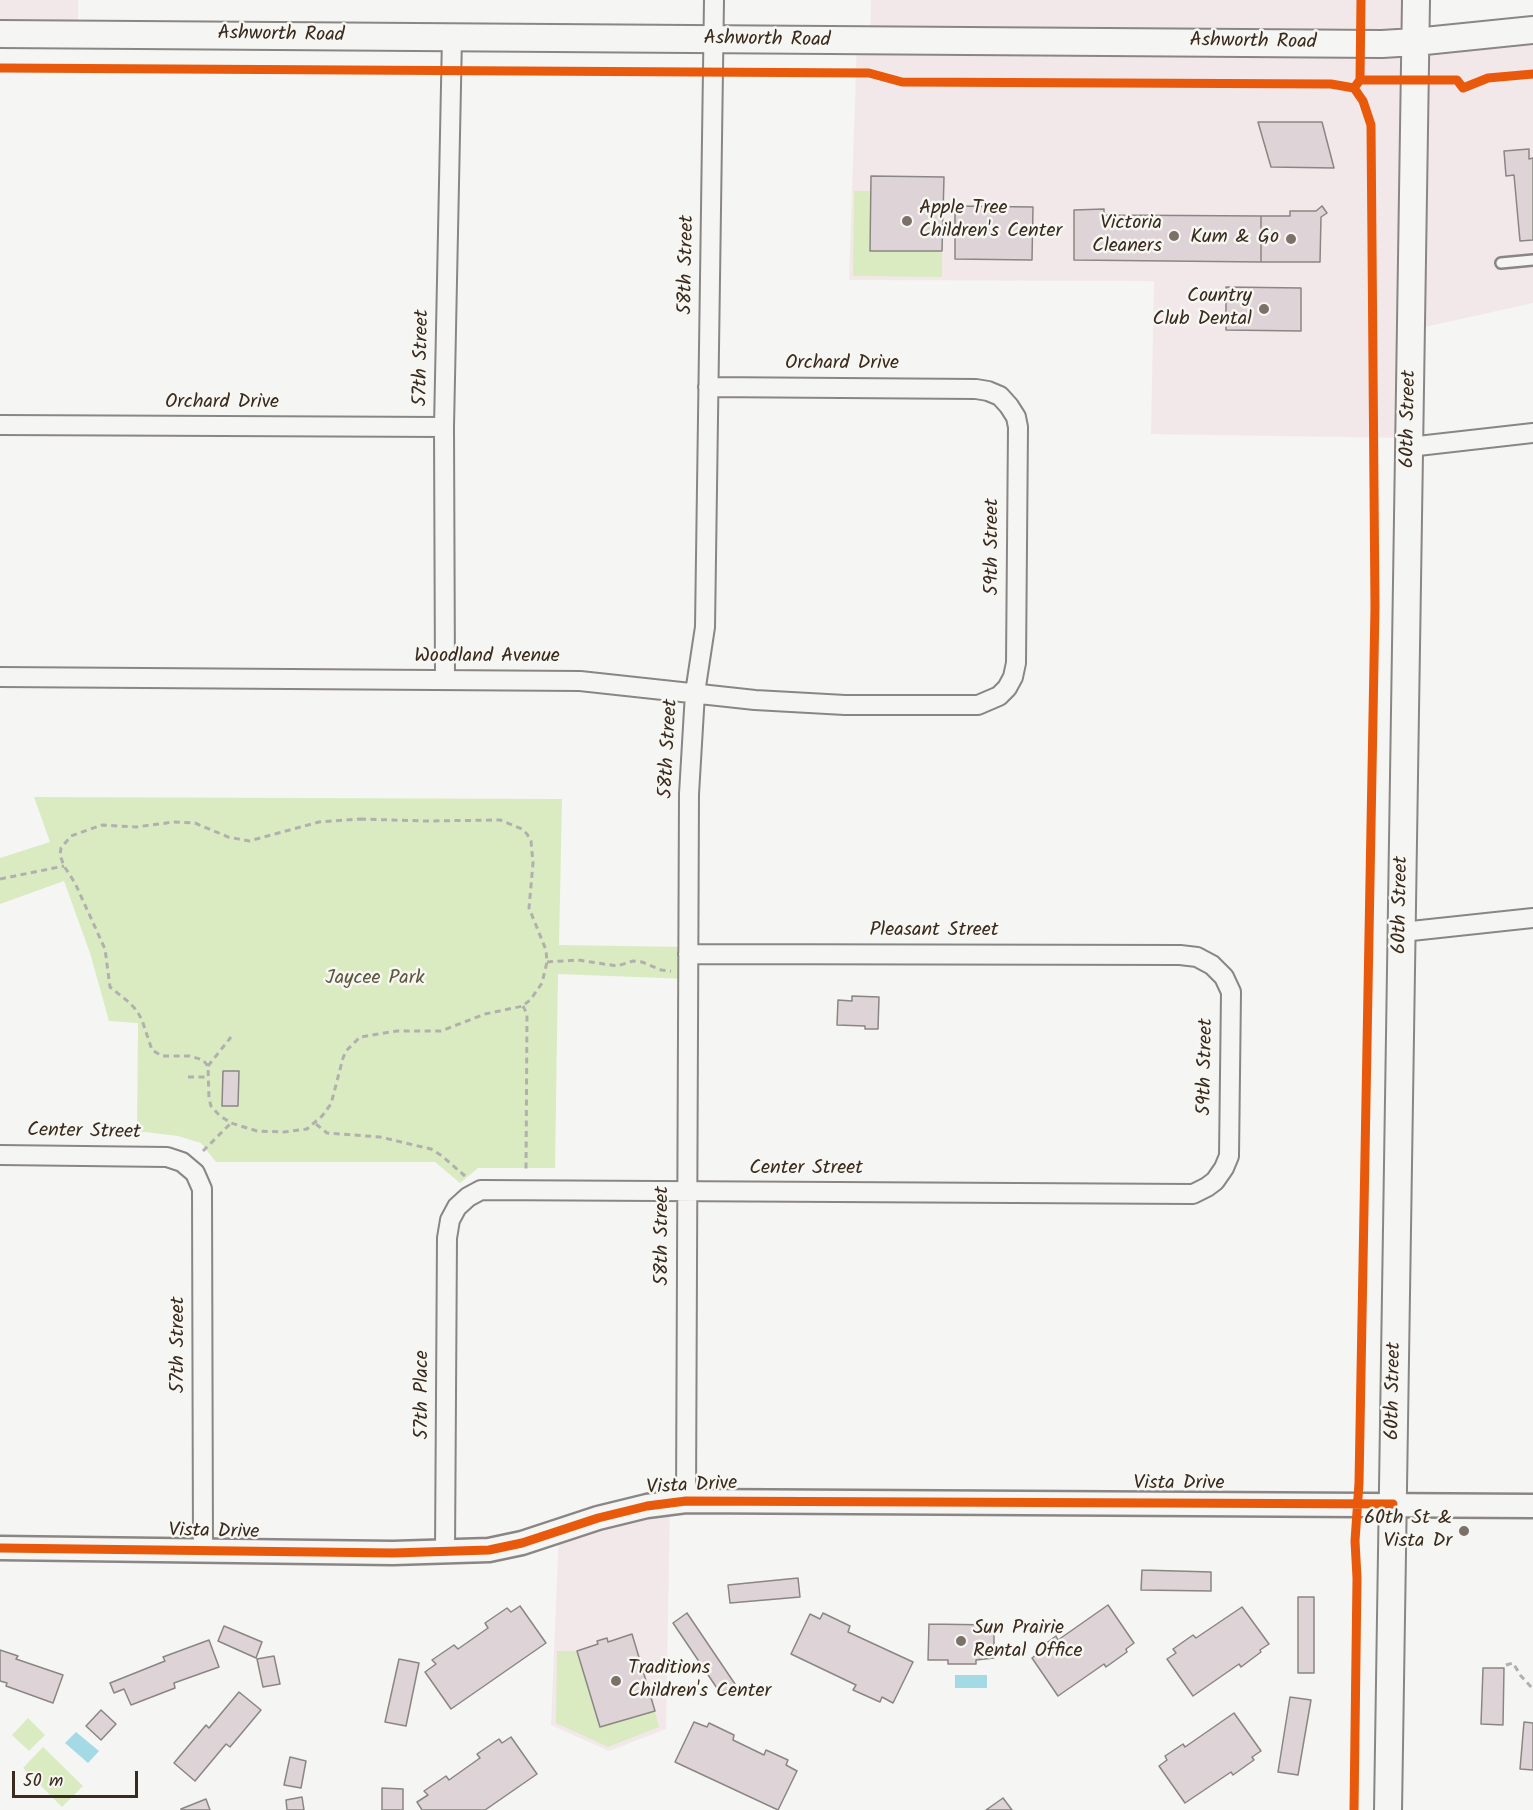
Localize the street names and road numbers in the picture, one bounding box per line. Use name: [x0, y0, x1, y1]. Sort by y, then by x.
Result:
street label: Ashworth Road: [217, 23, 345, 49]
street label: Ashworth Road: [703, 28, 831, 54]
street label: Ashworth Road: [1189, 30, 1317, 56]
street label: 58th Street: [675, 215, 701, 315]
street label: 57th Street: [410, 309, 436, 407]
street label: Orchard Drive: [785, 353, 899, 377]
street label: 60th Street: [1397, 370, 1423, 468]
street label: Orchard Drive: [165, 392, 279, 416]
street label: 59th Street: [982, 498, 1006, 596]
street label: Woodland Avenue: [414, 646, 560, 670]
street label: 58th Street: [655, 698, 685, 800]
street label: 60th Street: [1389, 856, 1415, 954]
street label: Pleasant Street: [869, 920, 999, 944]
street label: 59th Street: [1194, 1018, 1220, 1116]
street label: Center Street: [27, 1120, 141, 1146]
street label: Center Street: [749, 1158, 863, 1182]
street label: 58th Street: [652, 1186, 676, 1286]
street label: 57th Street: [168, 1296, 192, 1394]
street label: 60th Street: [1382, 1342, 1408, 1440]
street label: 57th Place: [412, 1350, 436, 1440]
street label: Vista Drive: [646, 1473, 738, 1501]
street label: Vista Drive: [1134, 1473, 1224, 1497]
street label: Vista Drive: [168, 1520, 260, 1546]

